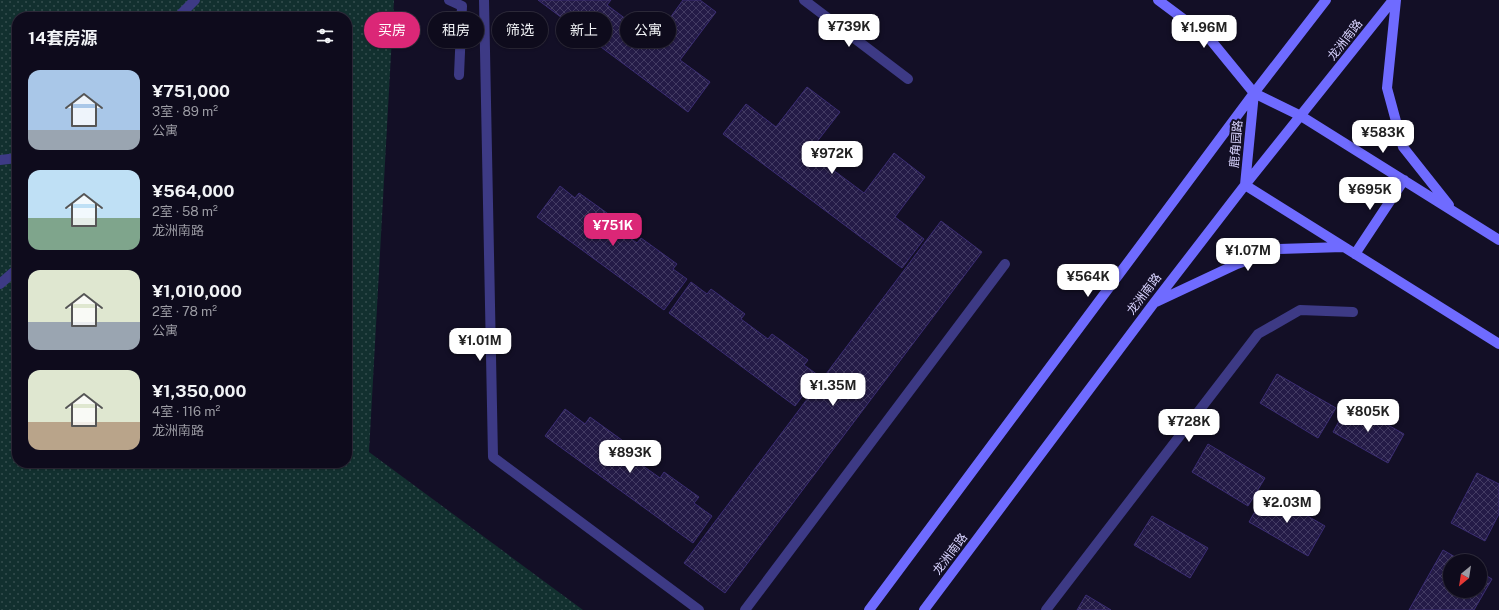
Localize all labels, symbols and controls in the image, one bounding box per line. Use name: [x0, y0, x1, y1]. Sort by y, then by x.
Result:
chip: 买房: [364, 12, 420, 48]
chip: 租房: [428, 12, 484, 48]
chip: 筛选: [492, 12, 548, 48]
chip: 新上: [556, 12, 612, 48]
chip: 公寓: [620, 12, 676, 48]
pin: ¥739K: [821, 14, 877, 48]
pin: ¥1.96M: [1171, 15, 1237, 49]
street label: 龙洲南路: [1325, 17, 1365, 63]
text: ¥739K: [827, 19, 871, 34]
text: ¥1.96M: [1181, 20, 1227, 35]
icon: filters: [314, 25, 336, 47]
text: 14套房源: [28, 28, 97, 48]
text: ¥751,000: [152, 81, 230, 101]
icon: home: [60, 86, 108, 134]
text: 3室 · 89 m²: [152, 104, 218, 119]
street label: 鹿角园路: [1227, 119, 1245, 169]
pin: ¥583K: [1355, 120, 1411, 154]
text: 公寓: [152, 123, 178, 138]
text: ¥583K: [1361, 125, 1405, 140]
pin: ¥972K: [804, 141, 860, 175]
text: ¥972K: [811, 146, 853, 161]
pin: ¥695K: [1342, 177, 1398, 211]
text: ¥564,000: [152, 181, 234, 201]
text: ¥695K: [1348, 182, 1392, 197]
icon: home: [60, 186, 108, 234]
text: 2室 · 58 m²: [152, 204, 218, 219]
pin: ¥751K: [585, 213, 641, 247]
text: ¥751K: [593, 218, 633, 233]
text: 龙洲南路: [152, 223, 204, 238]
pin: ¥1.07M: [1215, 238, 1281, 272]
text: ¥1.07M: [1225, 243, 1271, 258]
pin: ¥564K: [1060, 264, 1116, 298]
text: ¥564K: [1066, 269, 1110, 284]
street label: 龙洲南路: [1124, 271, 1164, 317]
text: ¥1,010,000: [152, 281, 242, 301]
icon: home: [60, 286, 108, 334]
text: 2室 · 78 m²: [152, 304, 217, 319]
text: 公寓: [152, 323, 178, 338]
pin: ¥1.01M: [447, 328, 513, 362]
text: ¥1.01M: [458, 333, 502, 348]
pin: ¥1.35M: [800, 373, 866, 407]
text: ¥1.35M: [810, 378, 856, 393]
text: ¥1,350,000: [152, 381, 246, 401]
icon: home: [60, 386, 108, 434]
pin: ¥805K: [1340, 399, 1396, 433]
text: 4室 · 116 m²: [152, 404, 220, 419]
text: ¥805K: [1346, 404, 1390, 419]
pin: ¥728K: [1161, 409, 1217, 443]
text: ¥728K: [1167, 414, 1211, 429]
text: 龙洲南路: [152, 423, 204, 438]
pin: ¥893K: [602, 440, 658, 474]
text: ¥893K: [608, 445, 652, 460]
pin: ¥2.03M: [1254, 490, 1320, 524]
text: ¥2.03M: [1262, 495, 1312, 510]
street label: 龙洲南路: [930, 531, 970, 577]
north arrow: [1443, 554, 1487, 598]
map controls: [1443, 554, 1487, 598]

